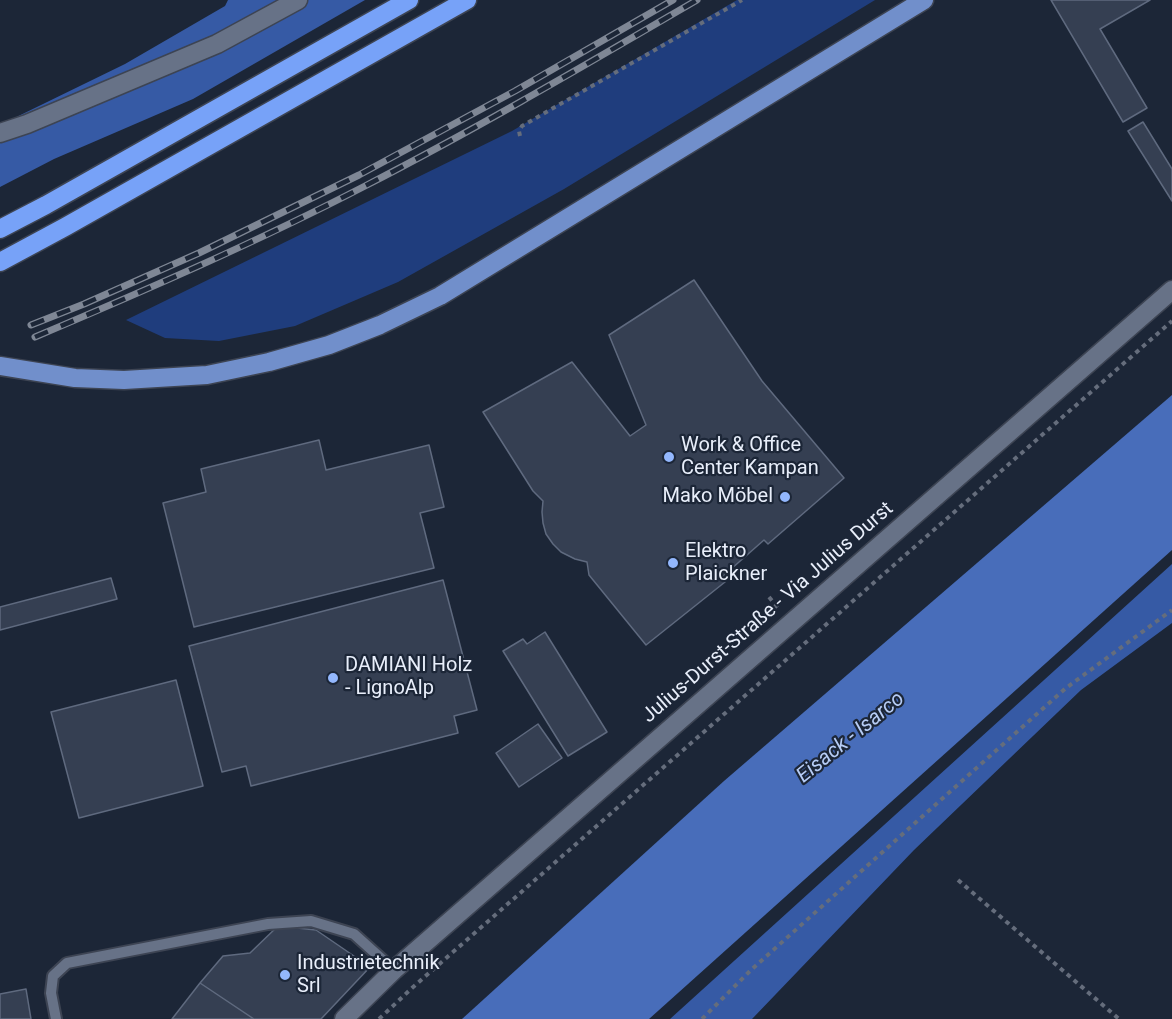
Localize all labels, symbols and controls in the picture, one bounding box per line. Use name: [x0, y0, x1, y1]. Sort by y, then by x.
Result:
place label: Work & Office Center Kampan: [681, 434, 819, 481]
marker: Work & Office Center Kampan: [662, 450, 676, 464]
place label: Mako Möbel: [663, 485, 773, 509]
marker: Mako Möbel: [778, 490, 792, 504]
street label: Julius-Durst-Straße - Via Julius Durst: [638, 497, 898, 729]
place label: Elektro Plaickner: [685, 540, 767, 587]
marker: Elektro Plaickner: [666, 556, 680, 570]
place label: DAMIANI Holz - LignoAlp: [345, 654, 472, 701]
marker: DAMIANI Holz - LignoAlp: [326, 671, 340, 685]
water label: Eisack - Isarco: [792, 687, 910, 789]
place label: Industrietechnik Srl: [297, 952, 440, 999]
marker: Industrietechnik Srl: [278, 968, 292, 982]

